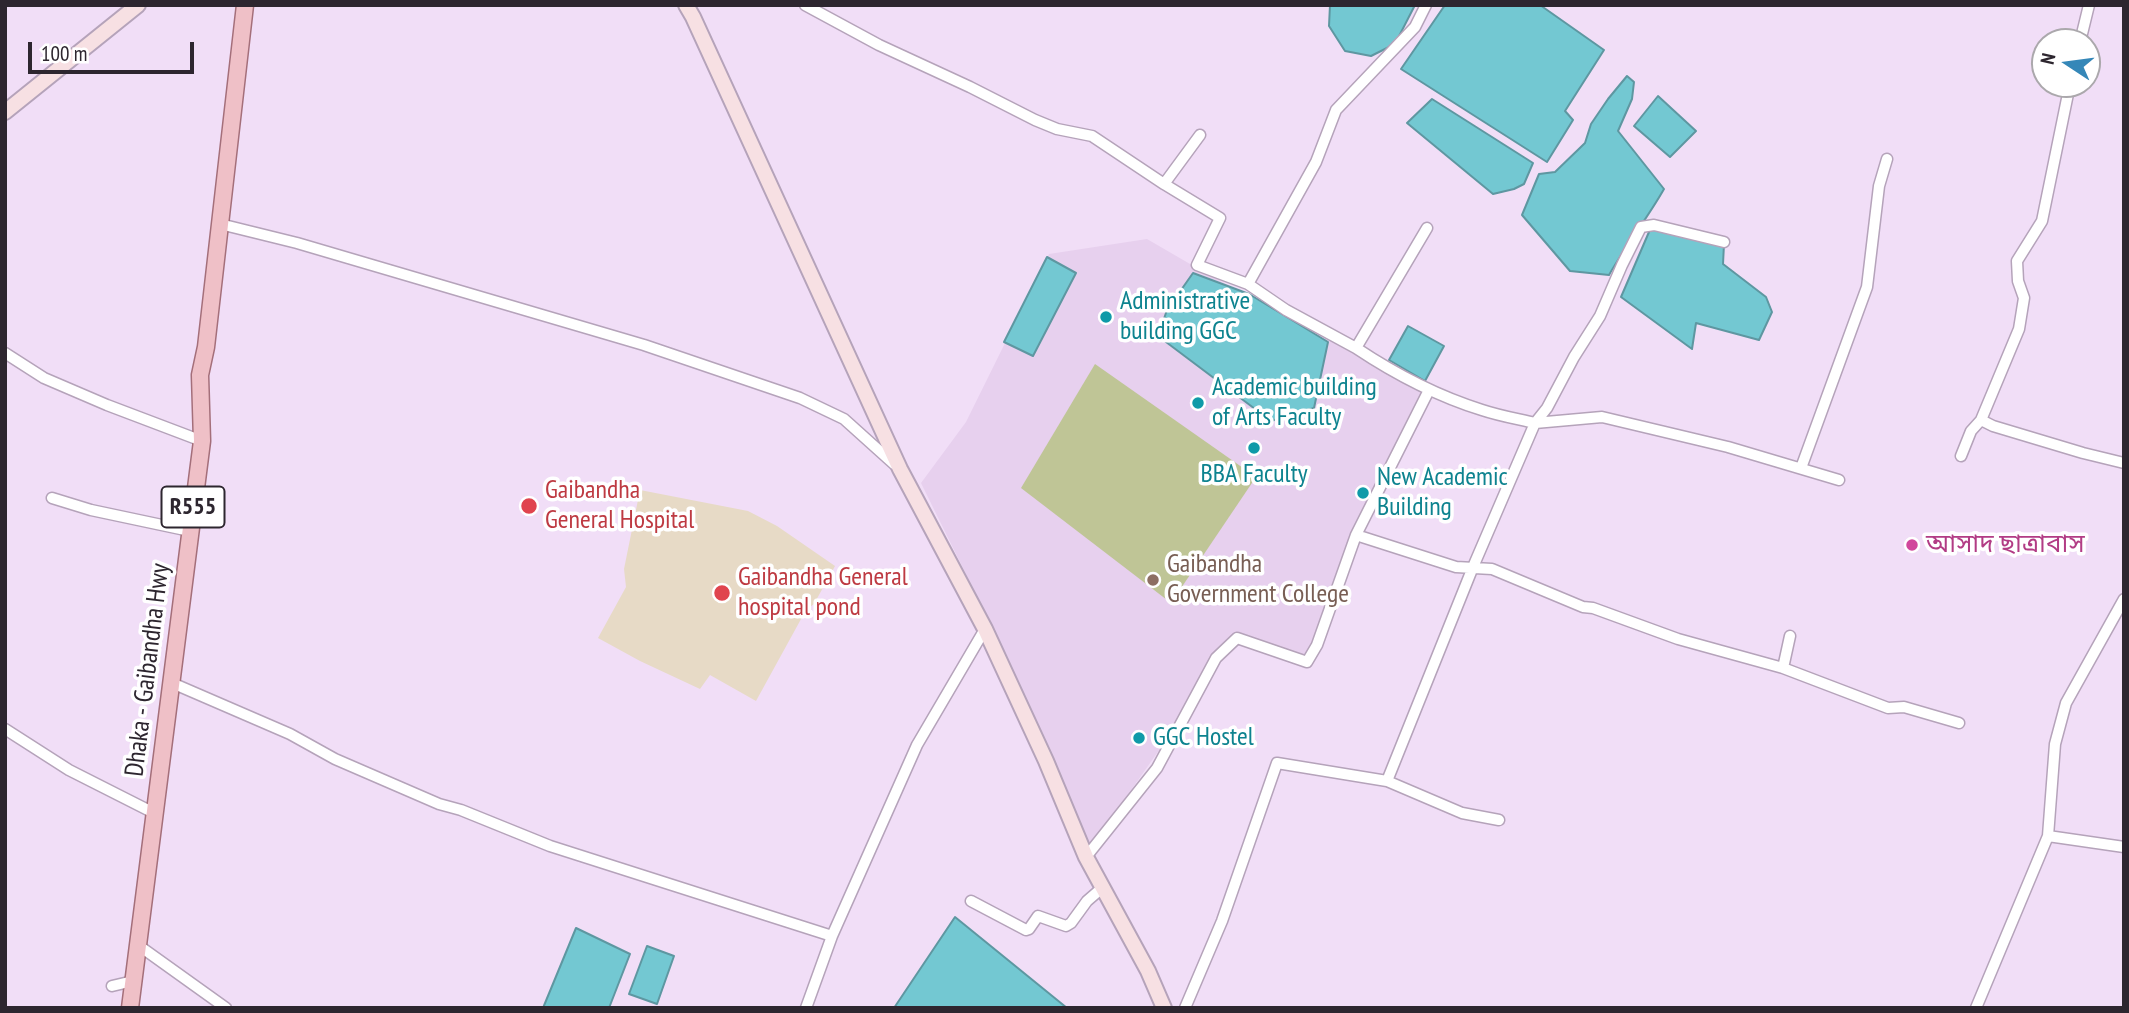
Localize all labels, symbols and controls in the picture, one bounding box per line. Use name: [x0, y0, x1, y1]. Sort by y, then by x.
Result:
scale bar: [32, 28, 198, 72]
north arrow: [2031, 28, 2101, 98]
text: 100 m: [41, 40, 87, 67]
text: N: [2035, 51, 2060, 66]
place label: Administrative building GGC: [1120, 286, 1250, 348]
marker: Administrative building GGC: [1098, 309, 1114, 325]
place label: Academic building of Arts Faculty: [1212, 372, 1377, 434]
marker: Academic building of Arts Faculty: [1190, 395, 1206, 411]
marker: BBA Faculty: [1246, 440, 1262, 456]
place label: BBA Faculty: [1201, 459, 1307, 491]
place label: New Academic Building: [1377, 462, 1508, 524]
place label: Gaibandha General Hospital: [545, 475, 694, 536]
marker: New Academic Building: [1355, 485, 1371, 501]
road number: R555: [162, 486, 224, 528]
marker: Gaibandha General Hospital: [519, 496, 539, 516]
place label: আসাদ ছাত্রাবাস: [1926, 529, 2085, 561]
marker: আসাদ ছাত্রাবাস: [1904, 537, 1920, 553]
place label: Gaibandha Government College: [1167, 549, 1349, 610]
street label: Dhaka - Gaibandha Hwy: [119, 562, 177, 778]
place label: Gaibandha General hospital pond: [738, 562, 908, 624]
marker: Gaibandha Government College: [1145, 572, 1161, 588]
marker: Gaibandha General hospital pond: [712, 583, 732, 603]
place label: GGC Hostel: [1153, 722, 1254, 754]
marker: GGC Hostel: [1131, 730, 1147, 746]

